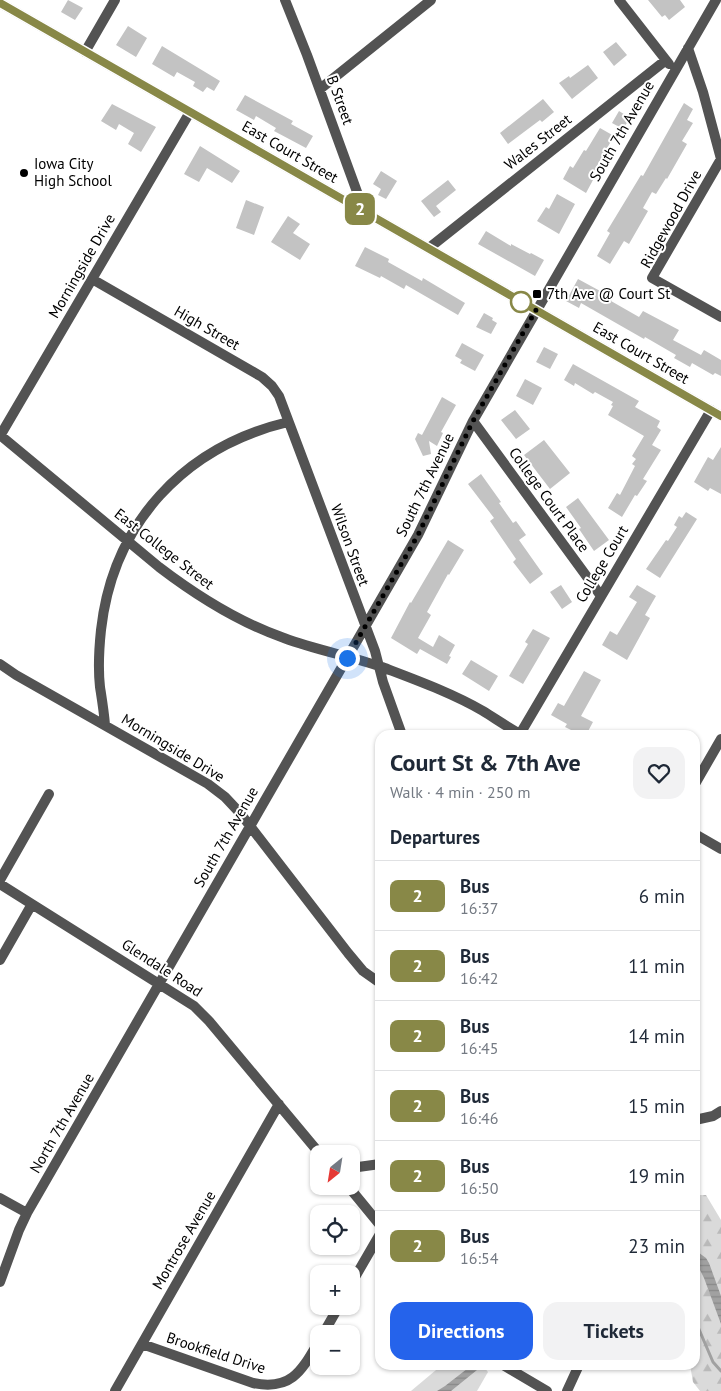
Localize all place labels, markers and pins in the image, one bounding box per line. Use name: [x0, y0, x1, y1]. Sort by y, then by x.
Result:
place label: Iowa City High School: [34, 154, 112, 190]
marker: Iowa City High School: [18, 167, 30, 179]
place label: 7th Ave @ Court St: [547, 284, 670, 303]
marker: 7th Ave @ Court St: [531, 288, 543, 300]
unlabelled marker: [510, 291, 532, 313]

